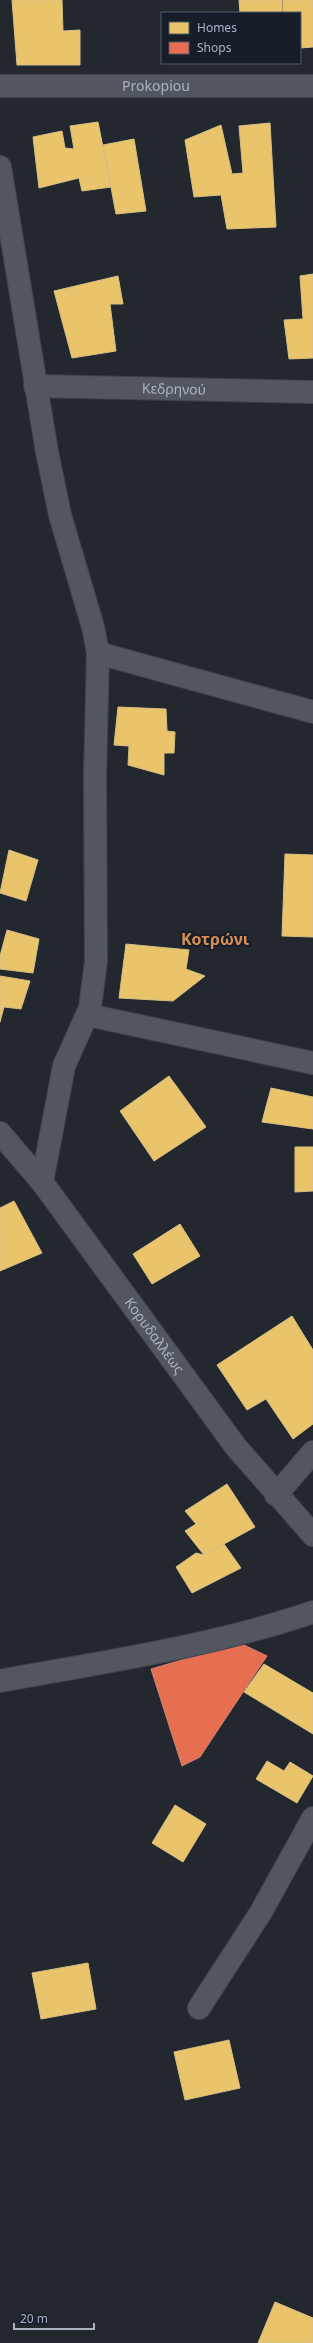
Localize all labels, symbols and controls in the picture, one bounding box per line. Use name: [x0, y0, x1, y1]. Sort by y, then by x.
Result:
legend: [161, 12, 301, 64]
text: Homes: [197, 19, 237, 36]
text: Shops: [197, 39, 232, 56]
street label: Prokopiou: [122, 76, 190, 95]
street label: Κεδρηνού: [142, 378, 206, 399]
district label: Κοτρώνι: [181, 928, 249, 950]
street label: Κορυδαλλέως: [121, 1293, 189, 1377]
scale bar: [14, 2305, 94, 2331]
text: 20 m: [20, 2310, 48, 2327]

